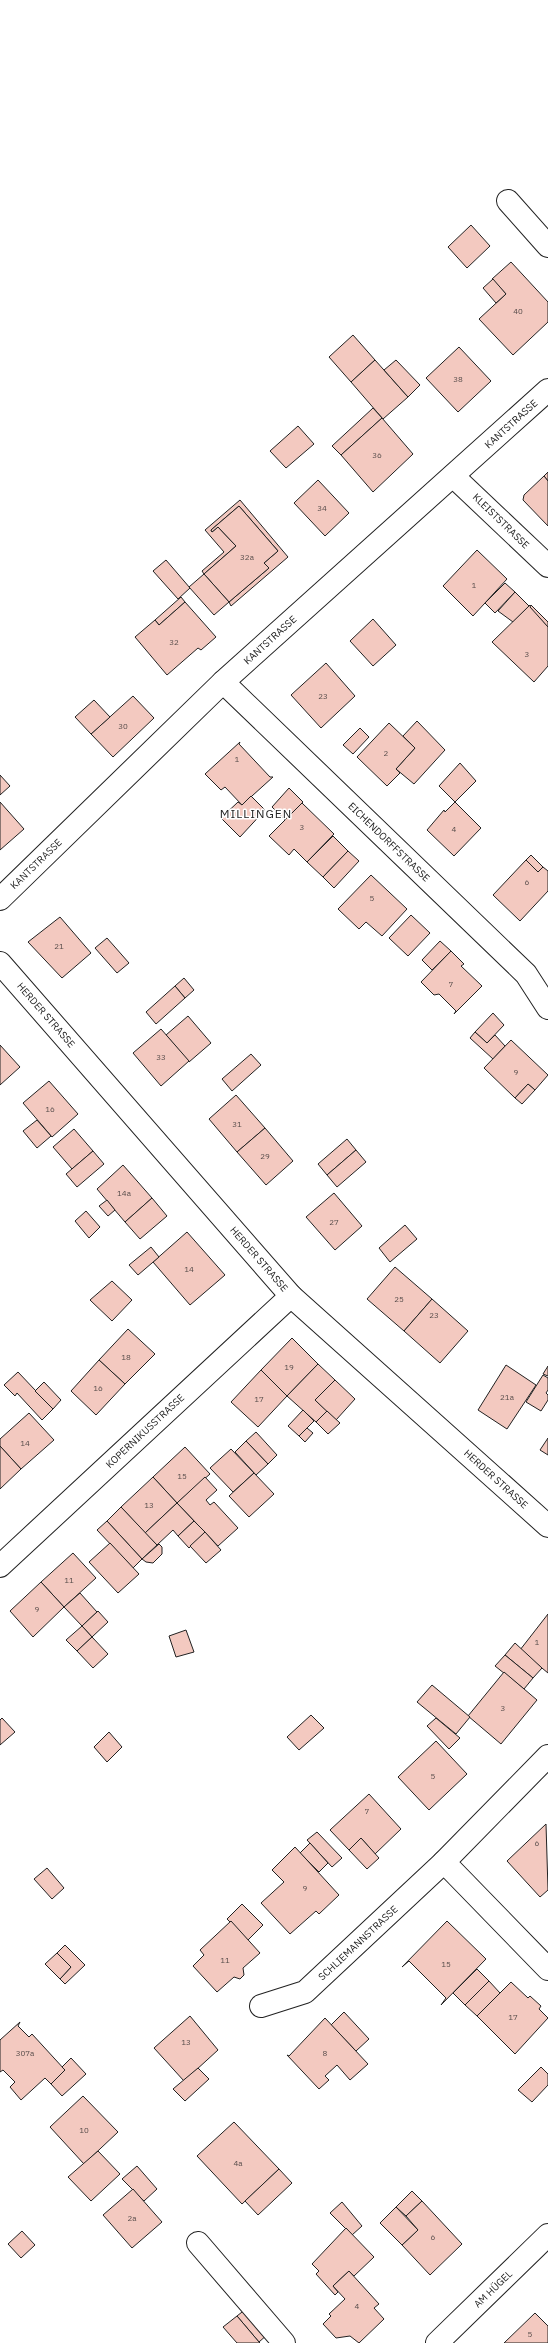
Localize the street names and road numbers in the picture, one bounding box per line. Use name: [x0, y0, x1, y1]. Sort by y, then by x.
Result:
street label: KANTSTRASSE: [482, 397, 540, 451]
street label: KLEISTSTRASSE: [470, 491, 532, 552]
street label: KANTSTRASSE: [241, 613, 299, 667]
street label: EICHENDORFFSTRASSE: [345, 799, 433, 885]
street label: KANTSTRASSE: [7, 836, 65, 892]
street label: HERDER STRASSE: [14, 980, 78, 1050]
street label: HERDER STRASSE: [227, 1224, 291, 1294]
street label: KOPERNIKUSSTRASSE: [103, 1391, 187, 1471]
street label: HERDER STRASSE: [461, 1447, 531, 1511]
street label: SCHLIEMANNSTRASSE: [315, 1903, 401, 1983]
street label: AM HÜGEL: [471, 2267, 515, 2311]

